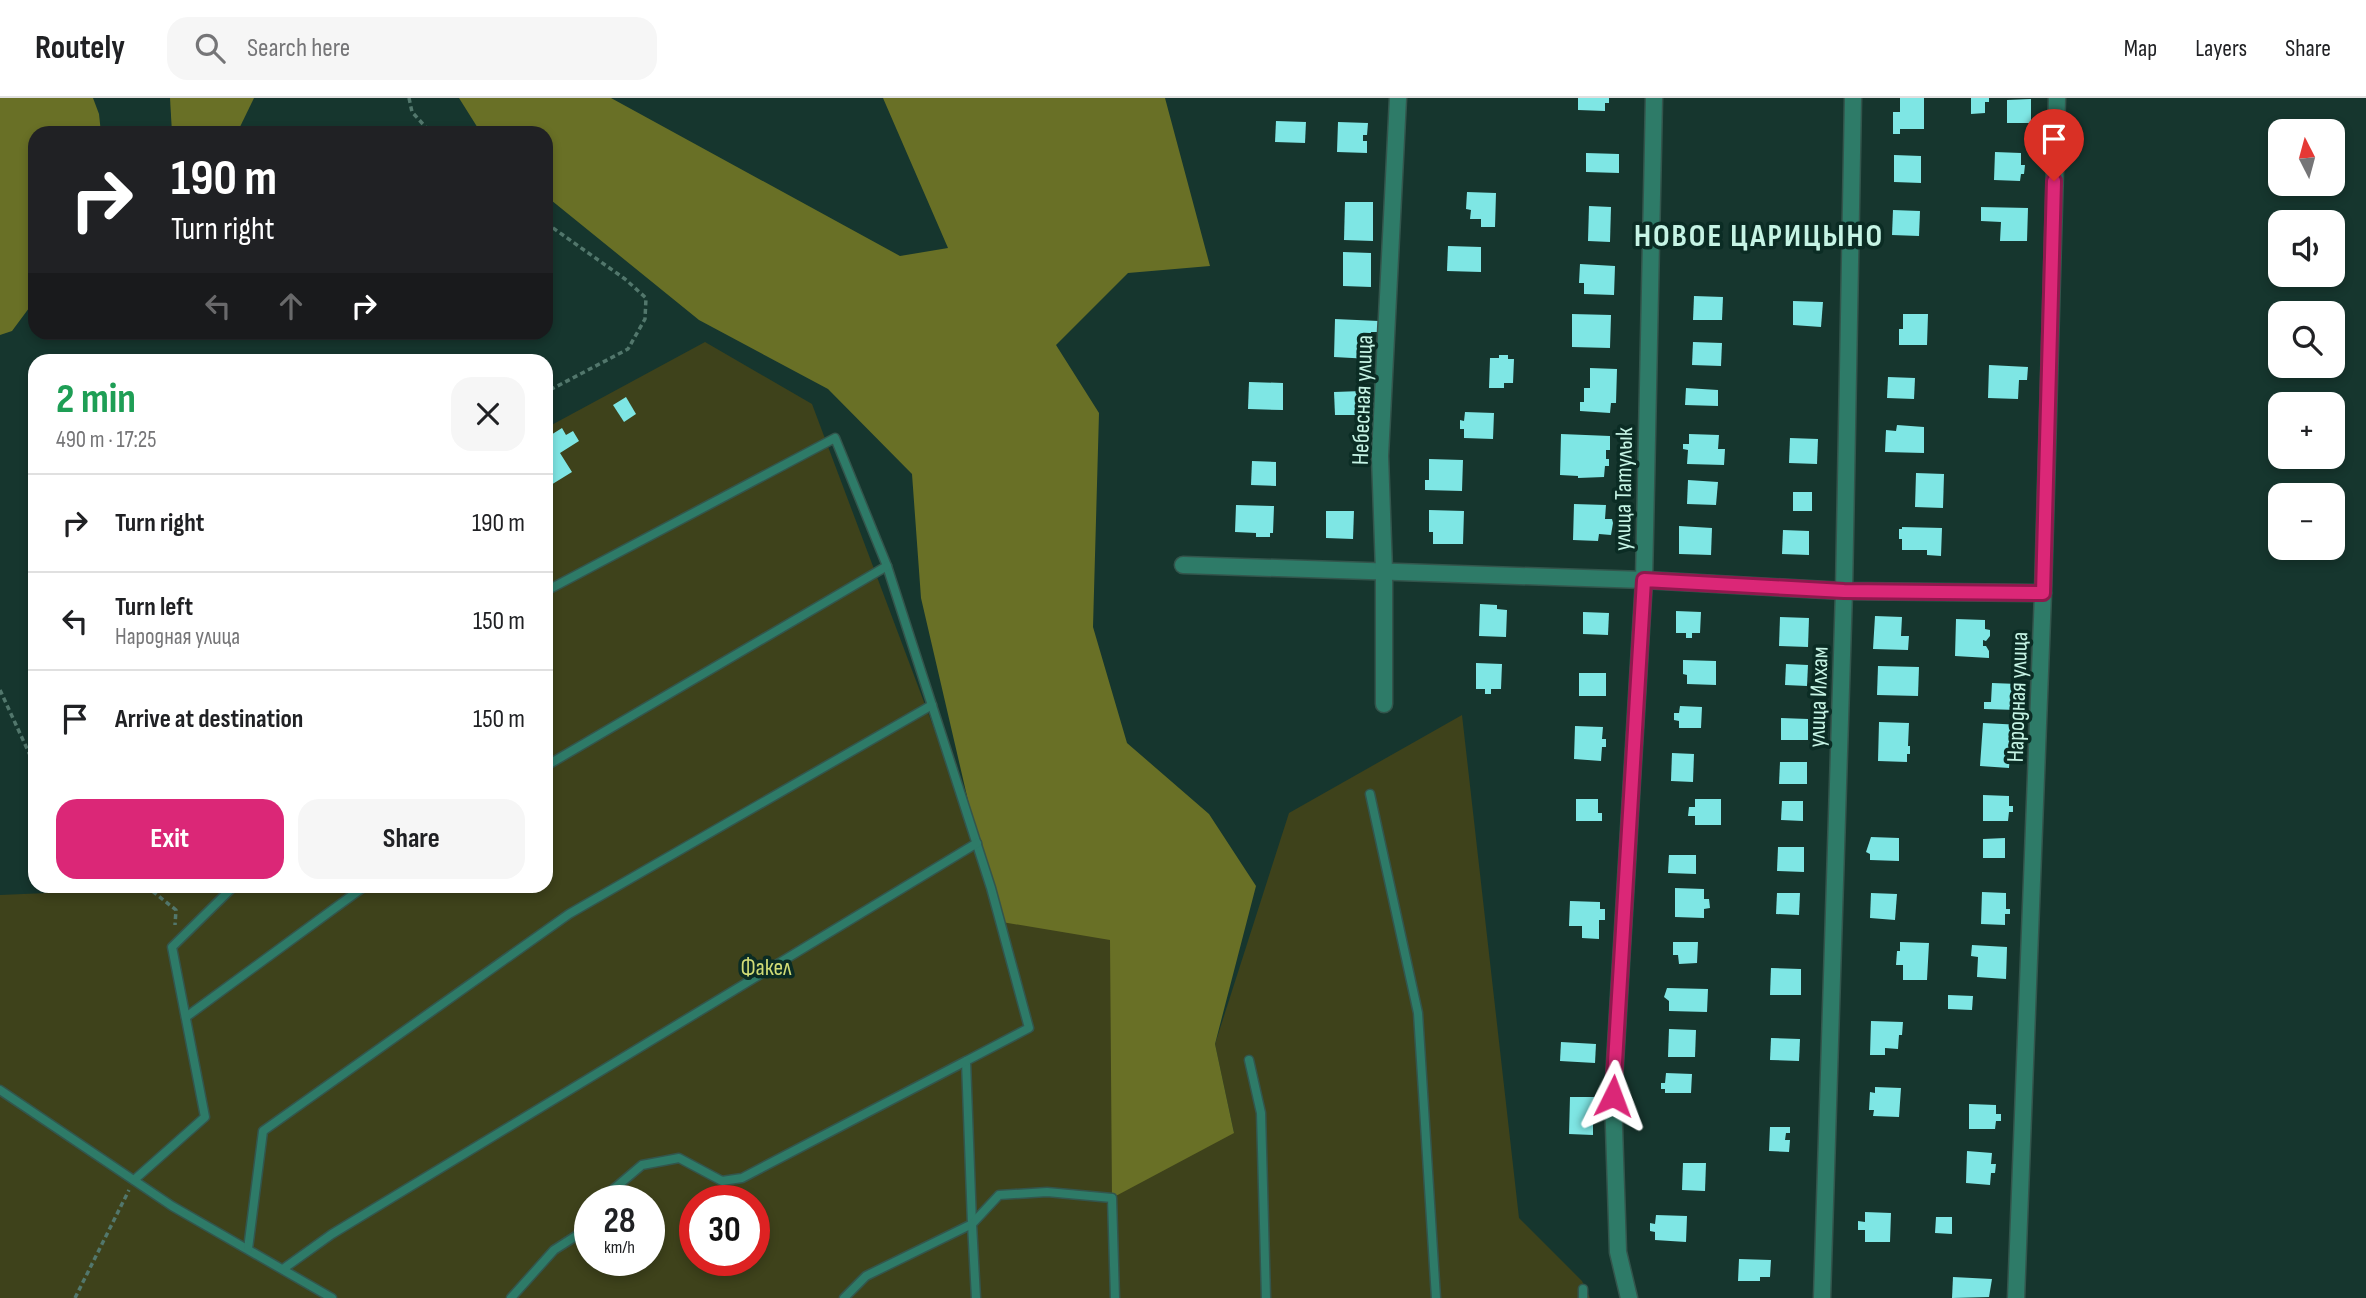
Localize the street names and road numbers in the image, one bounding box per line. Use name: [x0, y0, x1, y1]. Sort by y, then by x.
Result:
street label: Небесная улица: [1346, 334, 1379, 466]
street label: улица Татулык: [1608, 426, 1639, 551]
street label: Народная улица: [2001, 631, 2034, 763]
street label: улица Илхам: [1802, 646, 1835, 748]

